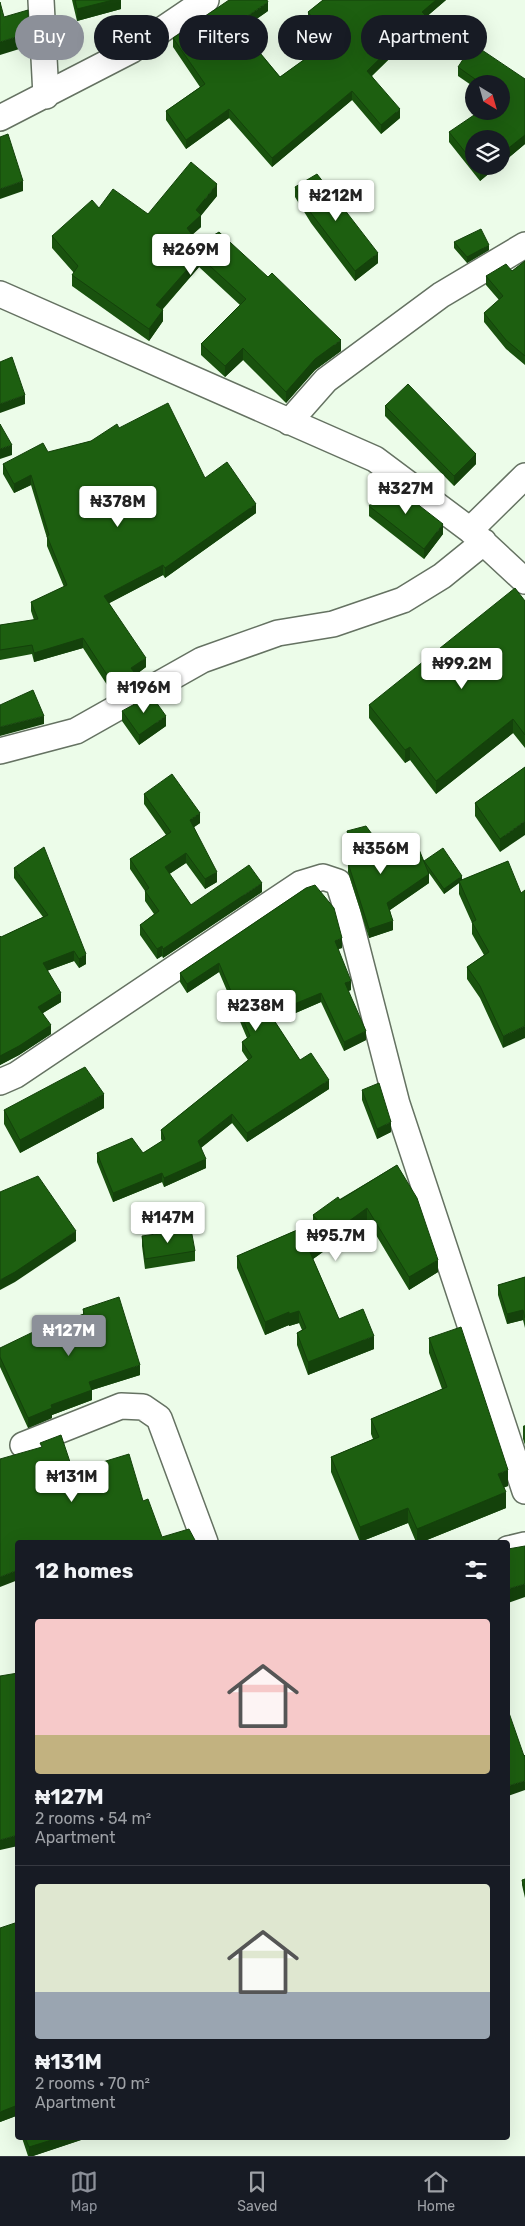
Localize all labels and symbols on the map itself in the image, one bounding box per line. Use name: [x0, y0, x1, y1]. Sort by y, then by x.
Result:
north arrow: [465, 75, 510, 120]
pin: ₦212M: [301, 180, 371, 222]
pin: ₦269M: [156, 234, 226, 276]
pin: ₦327M: [371, 472, 441, 515]
pin: ₦378M: [83, 486, 153, 528]
pin: ₦99.2M: [421, 648, 503, 690]
pin: ₦196M: [109, 672, 179, 714]
pin: ₦356M: [346, 832, 416, 875]
pin: ₦238M: [221, 990, 291, 1032]
pin: ₦147M: [133, 1202, 203, 1244]
pin: ₦95.7M: [295, 1220, 377, 1262]
pin: ₦127M: [34, 1314, 104, 1357]
pin: ₦131M: [37, 1460, 107, 1503]

